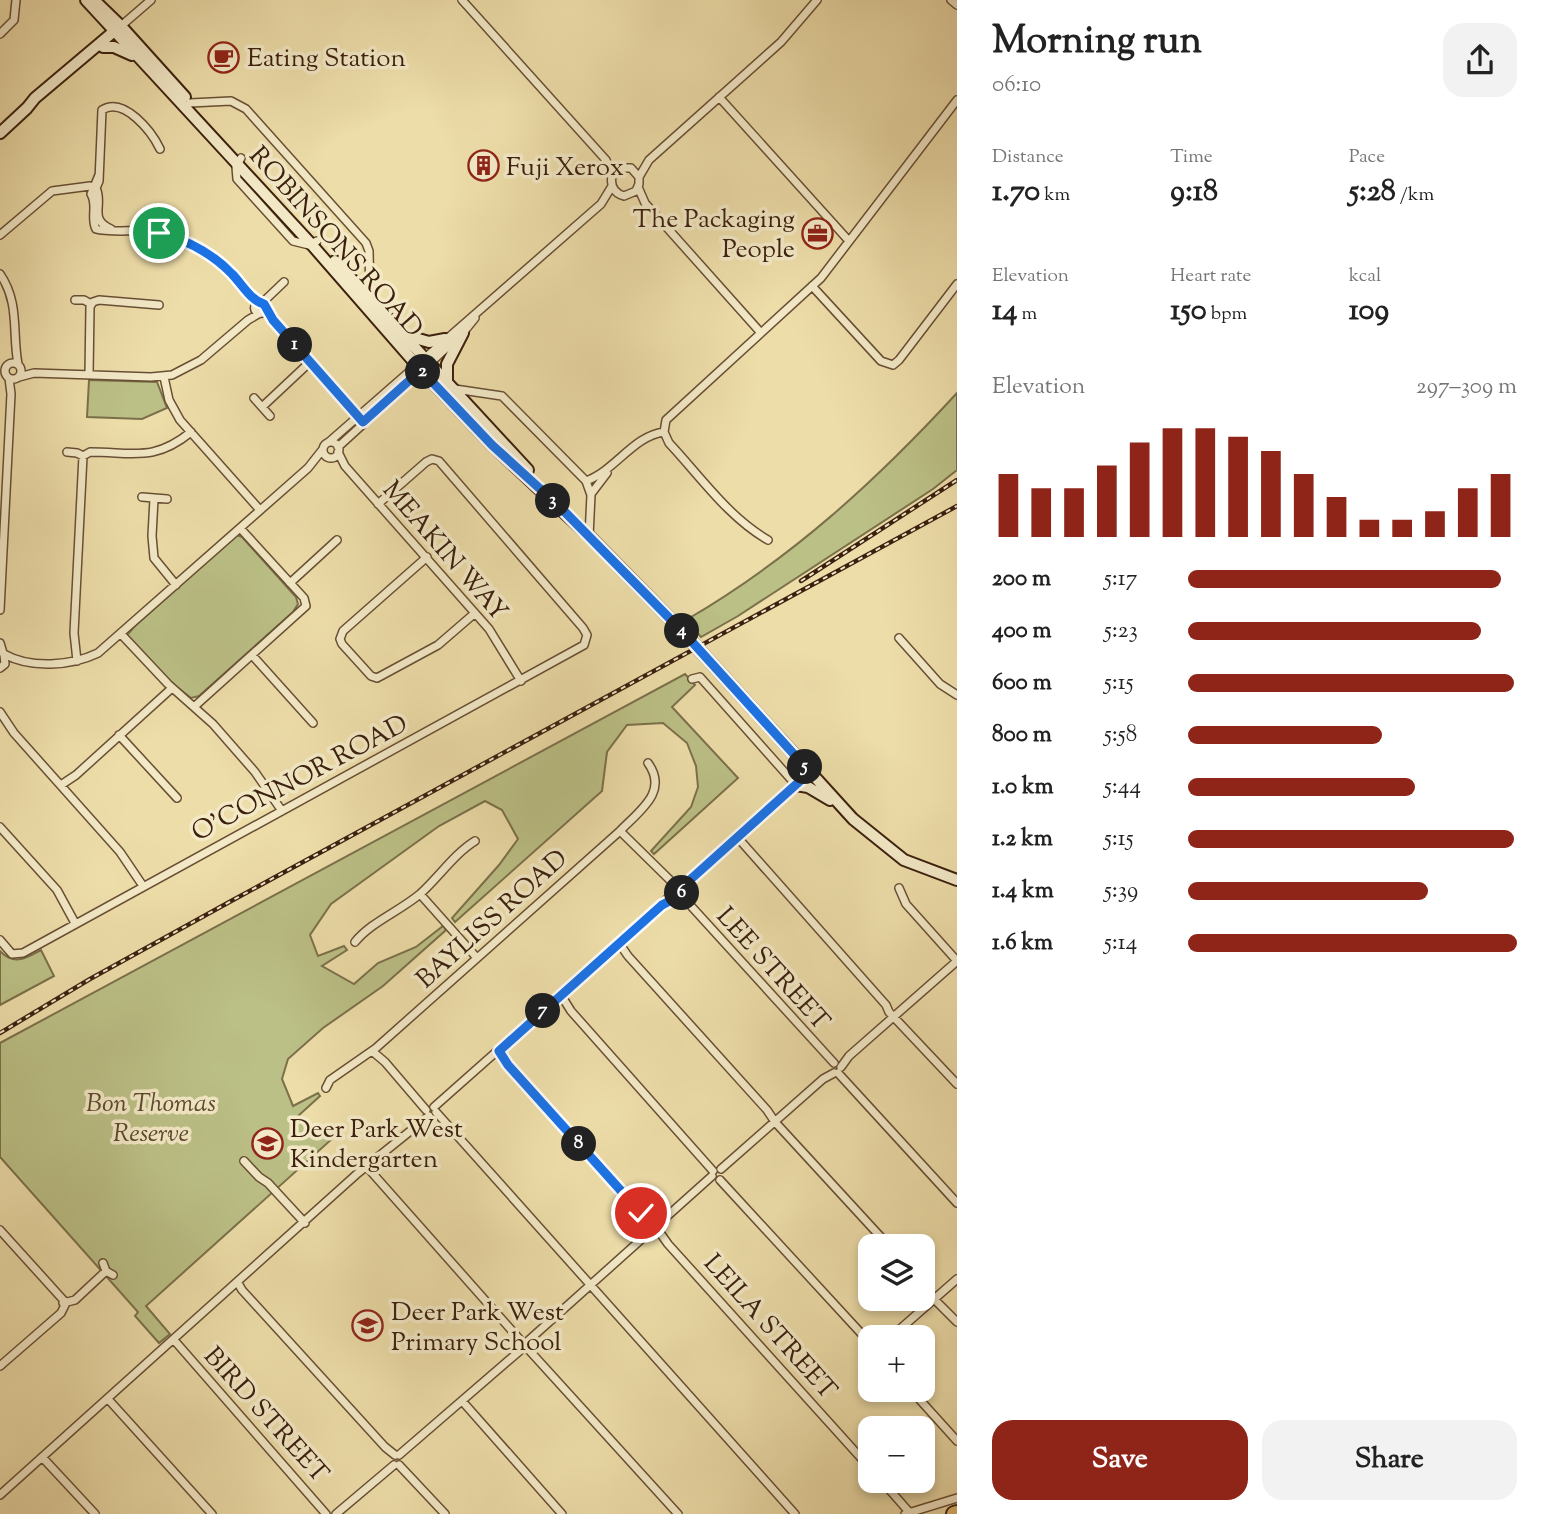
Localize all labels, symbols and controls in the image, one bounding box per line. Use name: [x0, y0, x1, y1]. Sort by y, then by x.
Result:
text: Morning run: [992, 16, 1202, 70]
button: share: [1443, 23, 1517, 97]
cafe icon: Eating Station: [207, 40, 241, 74]
place label: Eating Station: [247, 41, 406, 78]
text: 06:10: [992, 69, 1041, 102]
street label: ROBINSONS ROAD: [239, 139, 431, 346]
text: Distance: [992, 144, 1064, 171]
text: Time: [1170, 144, 1213, 171]
text: Pace: [1349, 144, 1385, 171]
building icon: Fuji Xerox: [466, 149, 500, 183]
place label: Fuji Xerox: [506, 150, 624, 187]
text: 1.70: [992, 171, 1040, 214]
text: 9:18: [1170, 171, 1218, 214]
text: 5:28: [1349, 171, 1396, 214]
text: km: [1040, 182, 1070, 209]
text: /km: [1396, 182, 1434, 209]
place label: The Packaging People: [633, 202, 795, 269]
pin: [129, 203, 189, 263]
icon: arrive: [140, 214, 178, 252]
office icon: The Packaging People: [801, 216, 835, 250]
text: Elevation: [992, 263, 1069, 290]
text: Heart rate: [1170, 263, 1251, 290]
text: kcal: [1349, 263, 1381, 290]
text: 14: [992, 290, 1017, 333]
text: 150: [1170, 290, 1207, 333]
text: 109: [1349, 290, 1389, 333]
text: m: [1017, 301, 1037, 328]
text: bpm: [1207, 301, 1247, 328]
pin: 1: [278, 328, 312, 362]
text: 1: [291, 331, 298, 358]
pin: 2: [406, 354, 440, 390]
text: 2: [418, 358, 427, 385]
text: Elevation: [992, 371, 1085, 404]
text: 297–309 m: [1416, 371, 1517, 404]
street label: MEAKIN WAY: [373, 473, 516, 630]
pin: 3: [536, 484, 570, 518]
text: 3: [549, 487, 556, 514]
text: 200 m: [992, 563, 1051, 596]
text: 5:17: [1104, 563, 1137, 596]
pin: 4: [664, 614, 700, 648]
text: 400 m: [992, 615, 1052, 648]
text: 5:23: [1104, 615, 1138, 648]
text: 4: [677, 617, 686, 644]
text: 600 m: [992, 667, 1052, 700]
text: 5:15: [1104, 667, 1134, 700]
street label: O'CONNOR ROAD: [185, 706, 415, 852]
text: 800 m: [992, 719, 1052, 752]
text: 5:58: [1104, 719, 1137, 752]
pin: 5: [788, 750, 822, 784]
text: 5: [801, 753, 808, 780]
text: 1.0 km: [992, 771, 1054, 804]
text: 5:44: [1104, 771, 1141, 804]
text: 1.2 km: [992, 823, 1053, 856]
text: 5:15: [1104, 823, 1134, 856]
street label: BAYLISS ROAD: [409, 842, 577, 998]
text: 1.4 km: [992, 875, 1054, 908]
text: 5:39: [1104, 875, 1138, 908]
pin: 6: [664, 876, 700, 910]
text: 6: [677, 879, 686, 906]
street label: LEE STREET: [707, 900, 838, 1040]
text: 1.6 km: [992, 927, 1053, 960]
text: 5:14: [1104, 927, 1137, 960]
pin: 7: [526, 993, 560, 1028]
text: 7: [538, 997, 547, 1024]
park label: Bon Thomas Reserve: [86, 1086, 216, 1153]
place label: Deer Park West Kindergarten: [290, 1112, 463, 1179]
school or university icon: Deer Park West Kindergarten: [250, 1126, 284, 1160]
pin: 8: [562, 1126, 596, 1162]
text: 8: [574, 1130, 583, 1157]
pin: [611, 1183, 671, 1243]
icon: check: [622, 1194, 660, 1232]
map controls: [858, 1234, 935, 1493]
button: layers: [858, 1234, 935, 1311]
street label: LEILA STREET: [694, 1247, 845, 1409]
place label: Deer Park West Primary School: [391, 1295, 564, 1362]
school or university icon: Deer Park West Primary School: [351, 1309, 385, 1343]
button: +: [858, 1325, 935, 1402]
street label: BIRD STREET: [194, 1339, 336, 1492]
button: −: [858, 1416, 935, 1493]
button: Save: [992, 1420, 1248, 1500]
button: Share: [1262, 1420, 1517, 1500]

